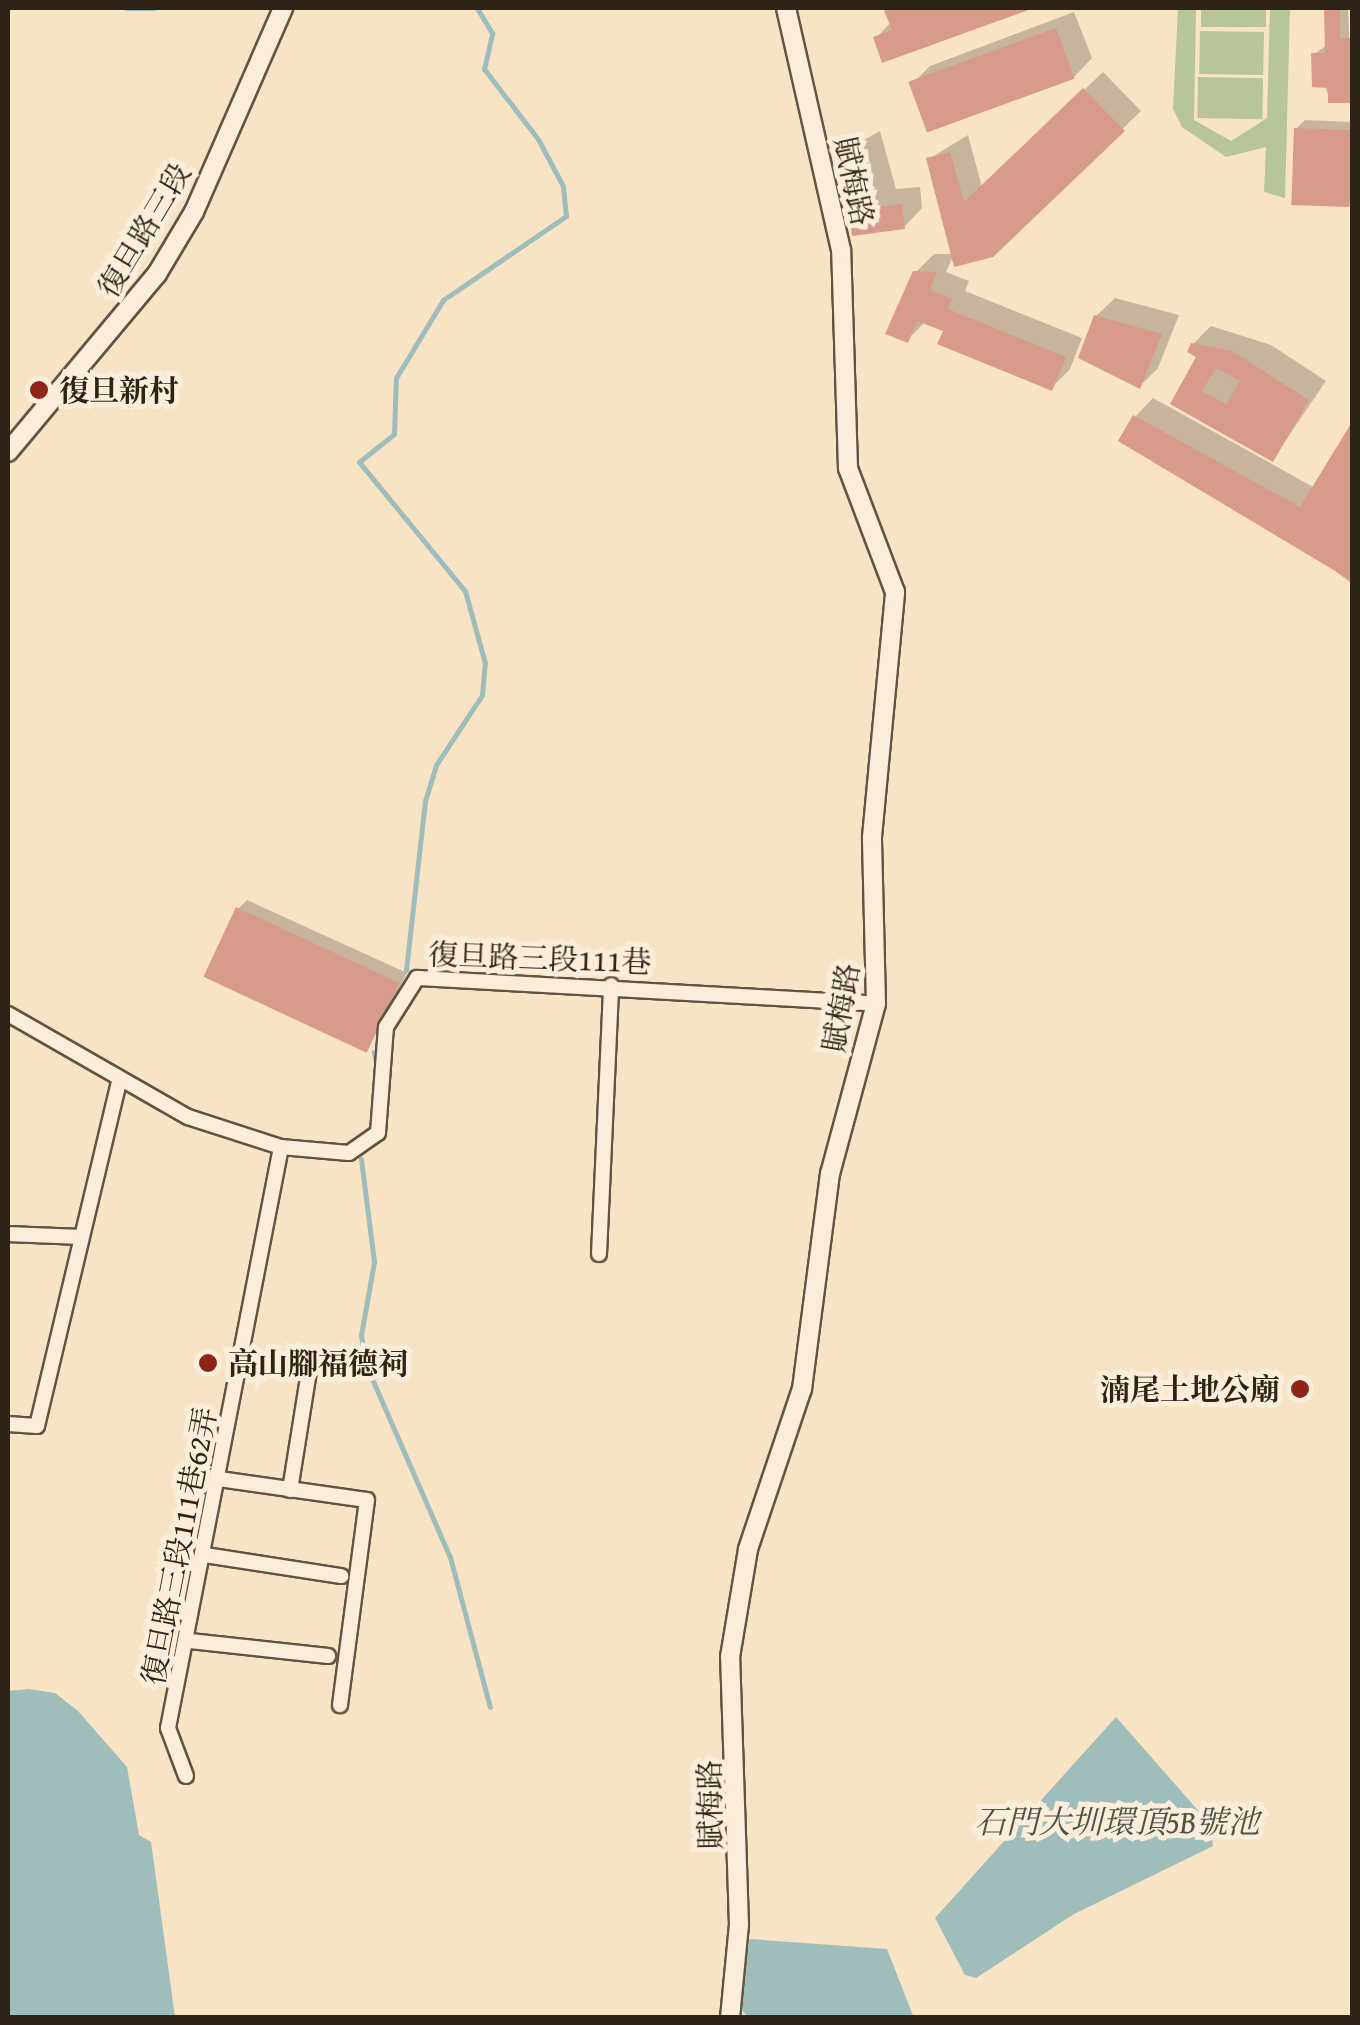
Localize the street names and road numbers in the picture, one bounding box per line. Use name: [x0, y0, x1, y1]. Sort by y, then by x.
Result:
street label: 賦梅路: [827, 133, 881, 229]
street label: 復旦路三段: [90, 156, 198, 304]
street label: 復旦路三段111巷: [428, 936, 652, 980]
street label: 賦梅路: [815, 961, 867, 1055]
street label: 復旦路三段111巷62弄: [134, 1404, 224, 1688]
street label: 賦梅路: [691, 1760, 729, 1850]

